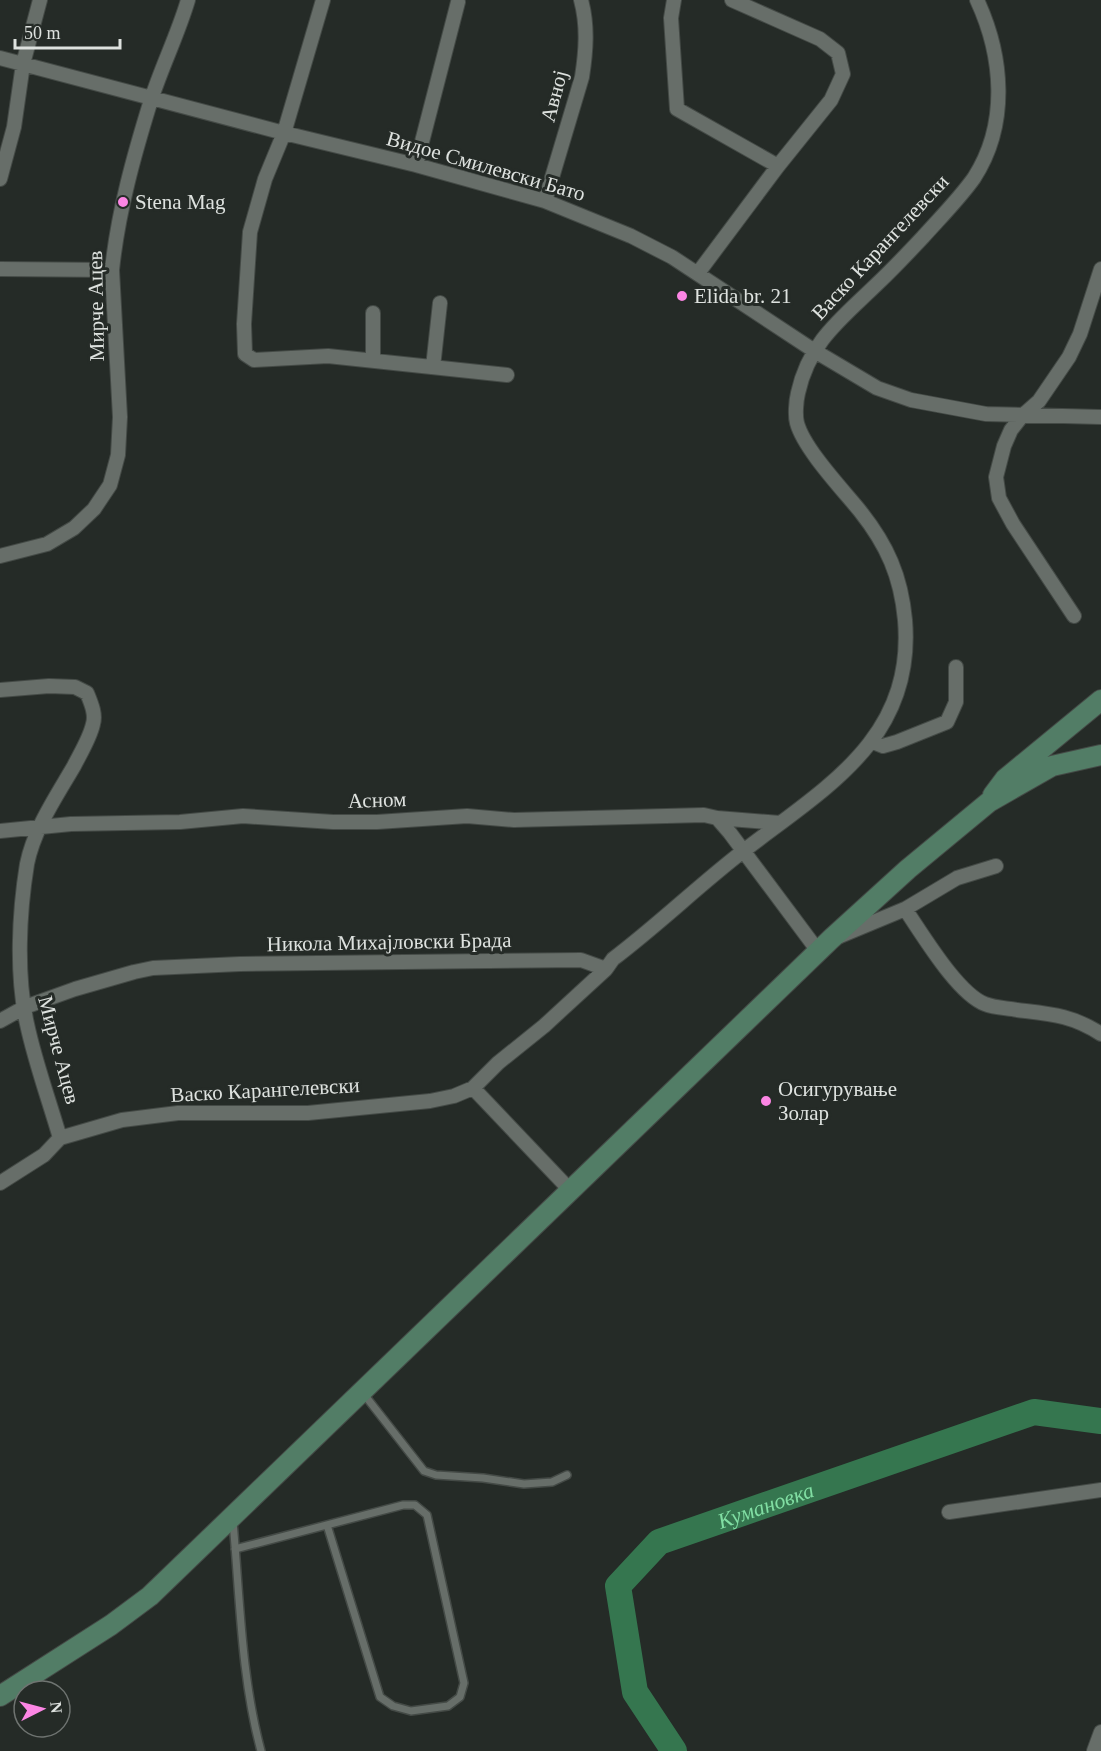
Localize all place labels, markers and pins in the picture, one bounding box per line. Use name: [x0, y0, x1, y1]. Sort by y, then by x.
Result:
place label: Stena Mag: [135, 190, 226, 214]
marker: Stena Mag: [116, 195, 130, 209]
place label: Elida br. 21: [694, 284, 791, 308]
marker: Elida br. 21: [675, 289, 689, 303]
place label: Осигурување Золар: [778, 1077, 897, 1125]
marker: Осигурување Золар: [759, 1094, 773, 1108]

